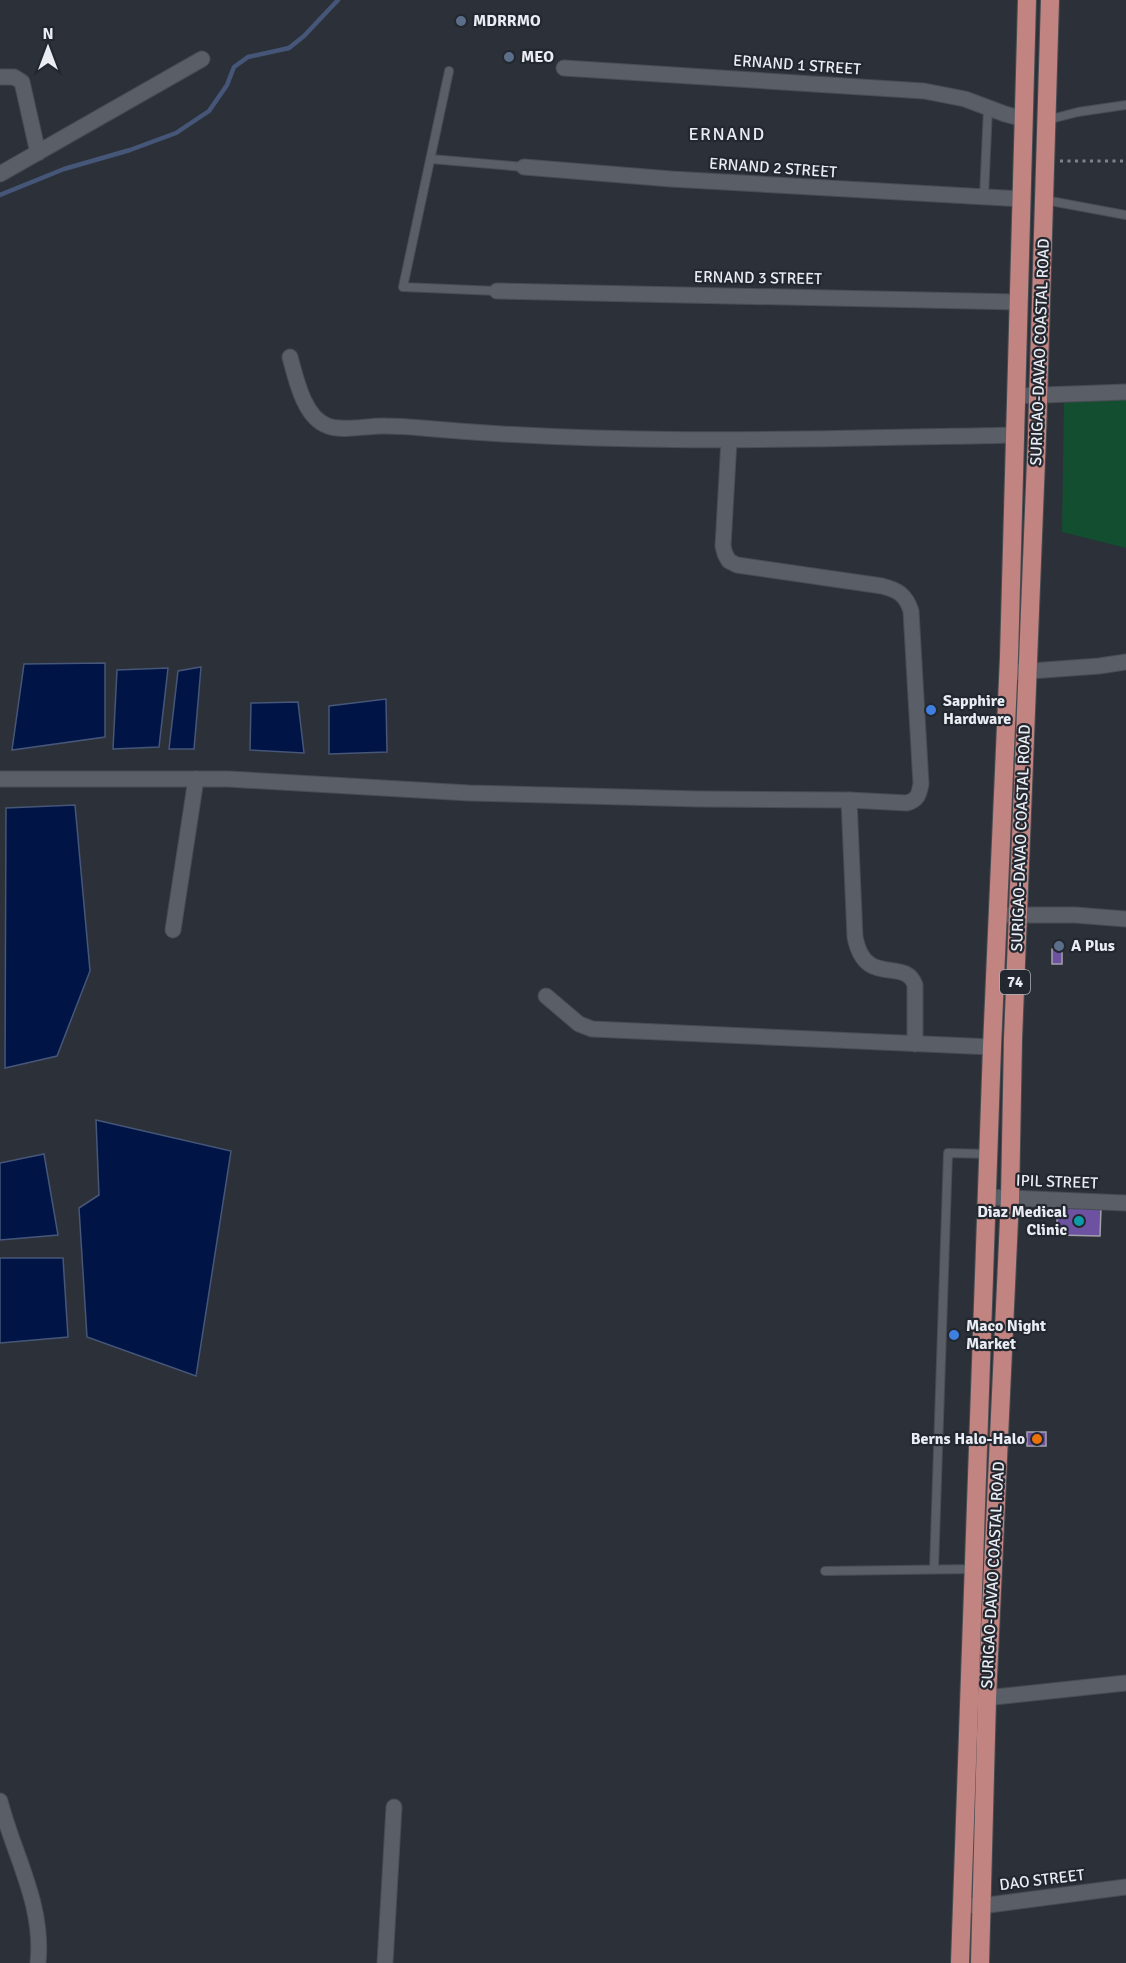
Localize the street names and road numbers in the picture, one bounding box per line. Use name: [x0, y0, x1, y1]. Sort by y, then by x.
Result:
street label: ERNAND 1 STREET: [732, 51, 862, 79]
street label: ERNAND 2 STREET: [708, 154, 838, 182]
street label: SURIGAO-DAVAO COASTAL ROAD: [1026, 238, 1054, 466]
street label: ERNAND 3 STREET: [694, 267, 822, 289]
street label: SURIGAO-DAVAO COASTAL ROAD: [1007, 724, 1035, 952]
road number: 74: [1000, 970, 1030, 994]
street label: IPIL STREET: [1016, 1171, 1099, 1193]
street label: SURIGAO-DAVAO COASTAL ROAD: [977, 1461, 1009, 1689]
street label: DAO STREET: [998, 1865, 1086, 1895]

